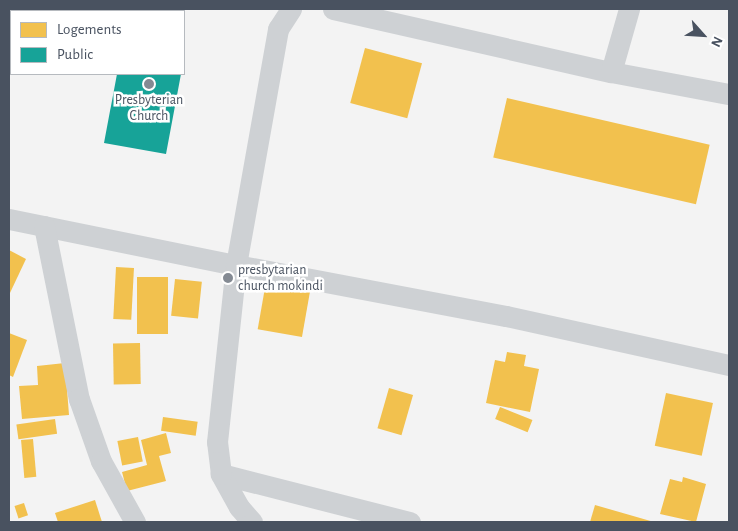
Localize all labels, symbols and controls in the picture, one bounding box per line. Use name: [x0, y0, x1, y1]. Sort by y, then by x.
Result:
legend: [10, 10, 185, 75]
north arrow: [678, 10, 728, 60]
text: Logements: [57, 22, 122, 37]
text: N: [708, 34, 725, 49]
text: Public: [57, 47, 93, 62]
marker: Presbyterian Church: [143, 78, 155, 90]
place label: Presbyterian Church: [115, 92, 183, 124]
place label: presbytarian church mokindi: [238, 262, 323, 294]
marker: presbytarian church mokindi: [222, 272, 234, 284]

